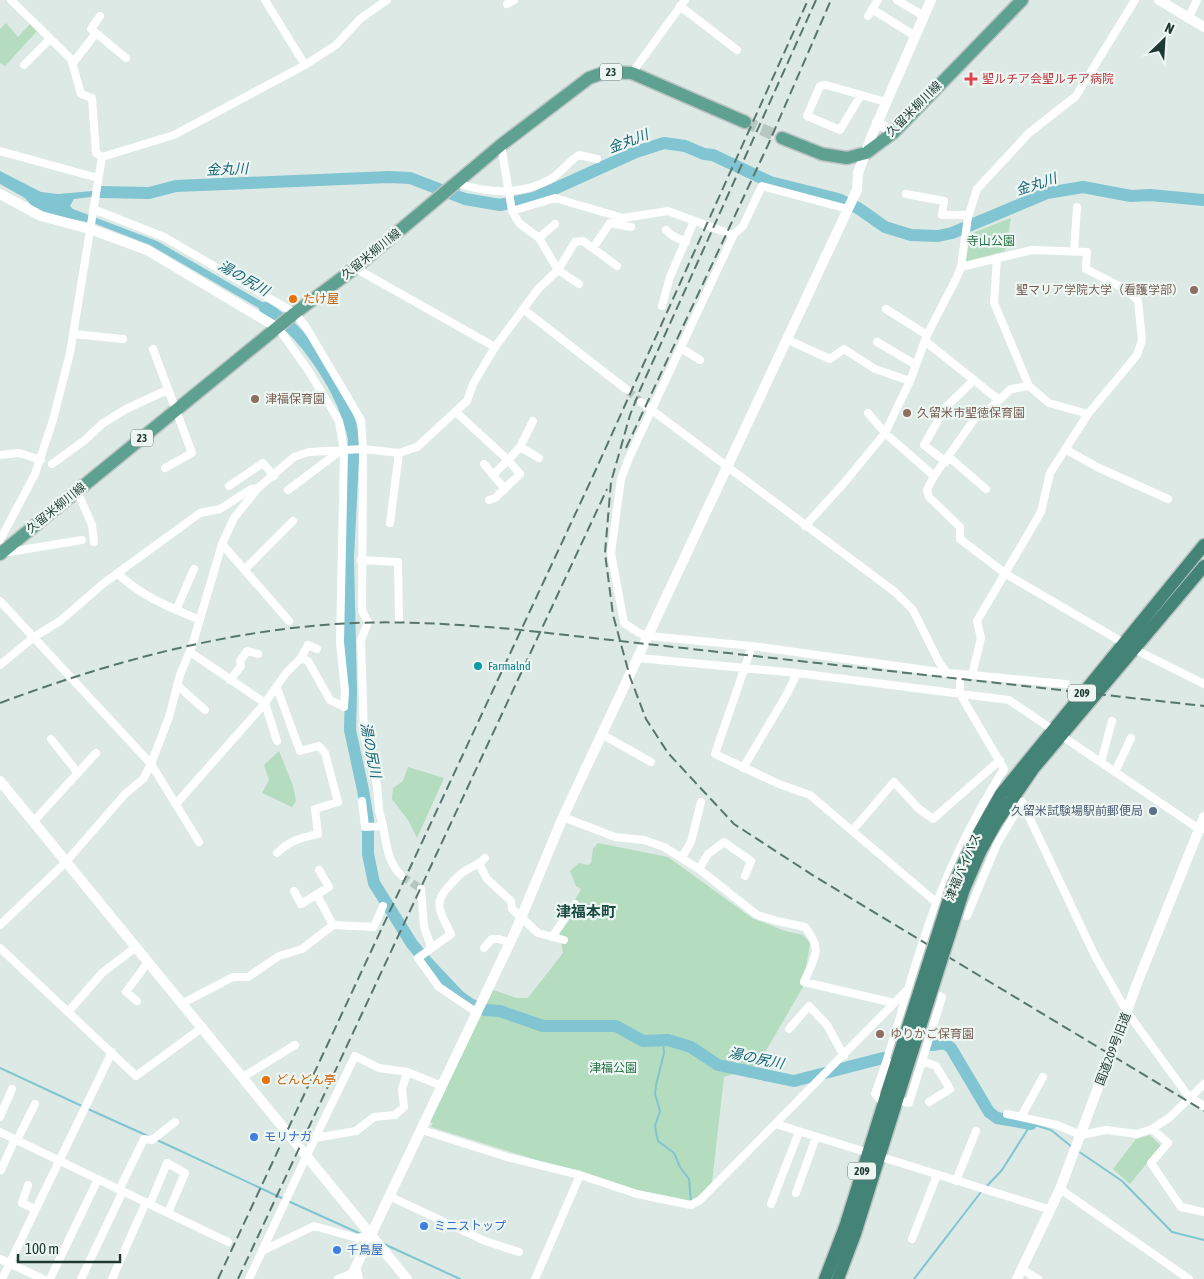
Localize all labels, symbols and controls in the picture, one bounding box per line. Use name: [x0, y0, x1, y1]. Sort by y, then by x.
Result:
north arrow: [1139, 15, 1189, 65]
text: N: [1162, 19, 1177, 37]
road number: 23: [600, 64, 622, 80]
marker: 聖ルチア会聖ルチア病院: [964, 72, 978, 86]
place label: 聖ルチア会聖ルチア病院: [982, 72, 1114, 86]
street label: 久留米柳川線: [884, 79, 944, 139]
water label: 金丸川: [606, 125, 652, 156]
water label: 金丸川: [206, 160, 250, 178]
water label: 金丸川: [1014, 169, 1060, 198]
street label: 久留米柳川線: [339, 226, 403, 282]
park label: 寺山公園: [967, 234, 1015, 248]
water label: 湯の尻川: [216, 257, 274, 300]
place label: 聖マリア学院大学（看護学部）: [1016, 283, 1184, 297]
marker: 聖マリア学院大学（看護学部）: [1188, 284, 1200, 296]
place label: たけ屋: [303, 292, 339, 306]
marker: たけ屋: [287, 293, 299, 305]
place label: 津福保育園: [265, 392, 325, 406]
marker: 津福保育園: [249, 393, 261, 405]
place label: 久留米市聖徳保育園: [917, 406, 1025, 420]
marker: 久留米市聖徳保育園: [901, 407, 913, 419]
road number: 23: [131, 429, 153, 446]
street label: 久留米柳川線: [24, 480, 88, 536]
place label: Farmalnd: [488, 659, 531, 673]
marker: Farmalnd: [472, 660, 484, 672]
road number: 209: [1068, 684, 1096, 701]
water label: 湯の尻川: [358, 721, 385, 781]
place label: 久留米試験場駅前郵便局: [1011, 804, 1143, 818]
marker: 久留米試験場駅前郵便局: [1147, 805, 1159, 817]
street label: 津福バイパス: [943, 831, 983, 903]
district label: 津福本町: [556, 903, 616, 920]
street label: 国道209号旧道: [1093, 1011, 1133, 1087]
place label: ゆりかご保育園: [890, 1027, 974, 1041]
marker: ゆりかご保育園: [874, 1028, 886, 1040]
water label: 湯の尻川: [727, 1044, 787, 1072]
park label: 津福公園: [589, 1061, 637, 1075]
place label: どんどん亭: [276, 1073, 336, 1087]
marker: どんどん亭: [260, 1074, 272, 1086]
place label: モリナガ: [264, 1130, 312, 1144]
marker: モリナガ: [248, 1131, 260, 1143]
road number: 209: [848, 1162, 876, 1180]
place label: ミニストップ: [434, 1219, 506, 1233]
marker: ミニストップ: [418, 1220, 430, 1232]
scale bar: [18, 1232, 120, 1264]
text: 100 m: [25, 1240, 59, 1257]
place label: 千鳥屋: [347, 1243, 383, 1257]
marker: 千鳥屋: [331, 1244, 343, 1256]

